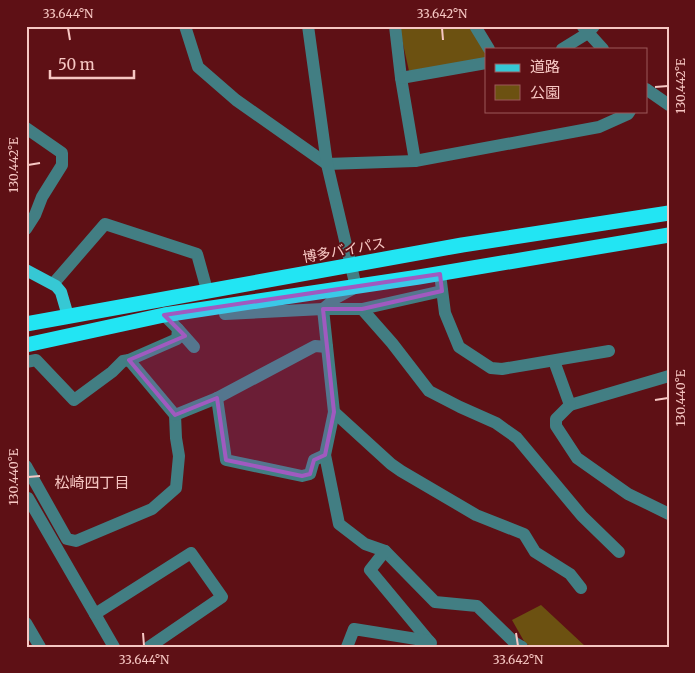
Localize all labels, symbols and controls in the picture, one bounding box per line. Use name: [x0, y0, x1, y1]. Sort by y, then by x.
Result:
text: 33.644°N: [43, 6, 94, 21]
text: 33.642°N: [417, 6, 468, 21]
scale bar: [50, 48, 134, 80]
legend: [485, 48, 648, 112]
text: 50 m: [58, 55, 95, 74]
text: 道路: [530, 57, 560, 76]
text: 130.442°E: [673, 58, 688, 114]
text: 公園: [530, 83, 560, 102]
text: 130.442°E: [6, 137, 21, 193]
street label: 博多バイパス: [301, 234, 387, 266]
text: 130.440°E: [673, 369, 688, 426]
text: 130.440°E: [6, 448, 21, 505]
district label: 松崎四丁目: [54, 473, 130, 492]
text: 33.644°N: [119, 652, 170, 667]
text: 33.642°N: [493, 652, 544, 667]

